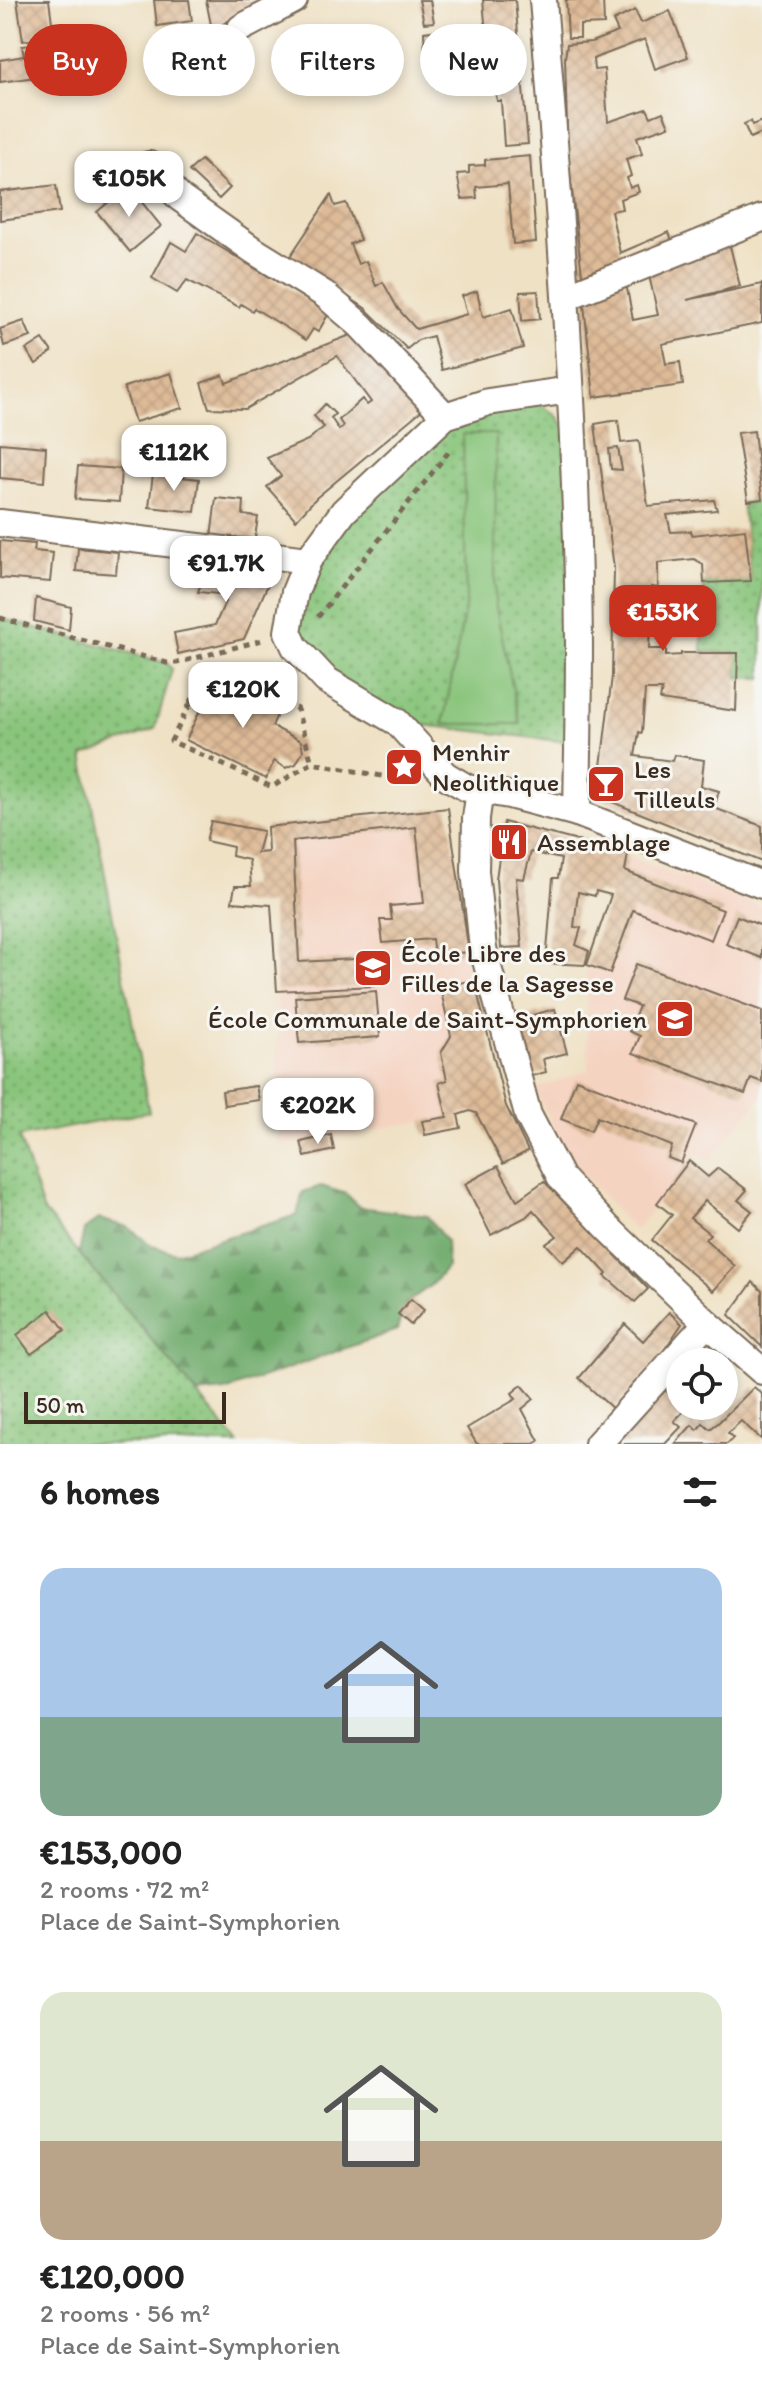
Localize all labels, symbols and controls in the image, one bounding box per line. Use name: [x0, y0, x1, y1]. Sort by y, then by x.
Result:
chip: Buy: [24, 24, 127, 96]
chip: Rent: [143, 24, 255, 96]
chip: Filters: [271, 24, 404, 96]
chip: New: [420, 24, 527, 96]
pin: €105K: [73, 151, 185, 219]
text: €105K: [92, 161, 166, 193]
pin: €112K: [118, 425, 230, 493]
text: €112K: [139, 435, 209, 467]
pin: €91.7K: [161, 536, 291, 604]
text: €91.7K: [188, 546, 264, 578]
pin: €153K: [607, 585, 719, 653]
text: €153K: [627, 595, 699, 627]
pin: €120K: [187, 662, 299, 730]
text: €120K: [206, 672, 280, 704]
place label: Menhir Neolithique: [432, 736, 559, 798]
place icon: Menhir Neolithique: [383, 746, 425, 788]
place label: Les Tilleuls: [634, 753, 716, 815]
bar icon: Les Tilleuls: [585, 763, 627, 805]
restaurant icon: Assemblage: [488, 821, 530, 863]
place label: Assemblage: [537, 826, 671, 858]
place label: École Libre des Filles de la Sagesse: [401, 937, 614, 999]
school or university icon: École Libre des Filles de la Sagesse: [352, 947, 394, 989]
school or university icon: École Communale de Saint-Symphorien: [654, 998, 696, 1040]
place label: École Communale de Saint-Symphorien: [208, 1003, 647, 1035]
pin: €202K: [262, 1078, 374, 1146]
text: €202K: [281, 1088, 355, 1120]
map controls: [666, 1348, 738, 1420]
button: locate: [666, 1348, 738, 1420]
scale bar: [24, 1388, 226, 1424]
text: 50 m: [36, 1392, 85, 1419]
icon: filters: [678, 1470, 722, 1514]
text: 6 homes: [40, 1472, 160, 1513]
icon: home: [309, 1620, 453, 1764]
text: €153,000: [40, 1832, 182, 1873]
text: 2 rooms · 72 m²: [40, 1873, 209, 1905]
text: Place de Saint-Symphorien: [40, 1905, 340, 1937]
icon: home: [309, 2044, 453, 2188]
text: €120,000: [40, 2256, 185, 2297]
text: 2 rooms · 56 m²: [40, 2297, 210, 2329]
text: Place de Saint-Symphorien: [40, 2329, 340, 2361]

